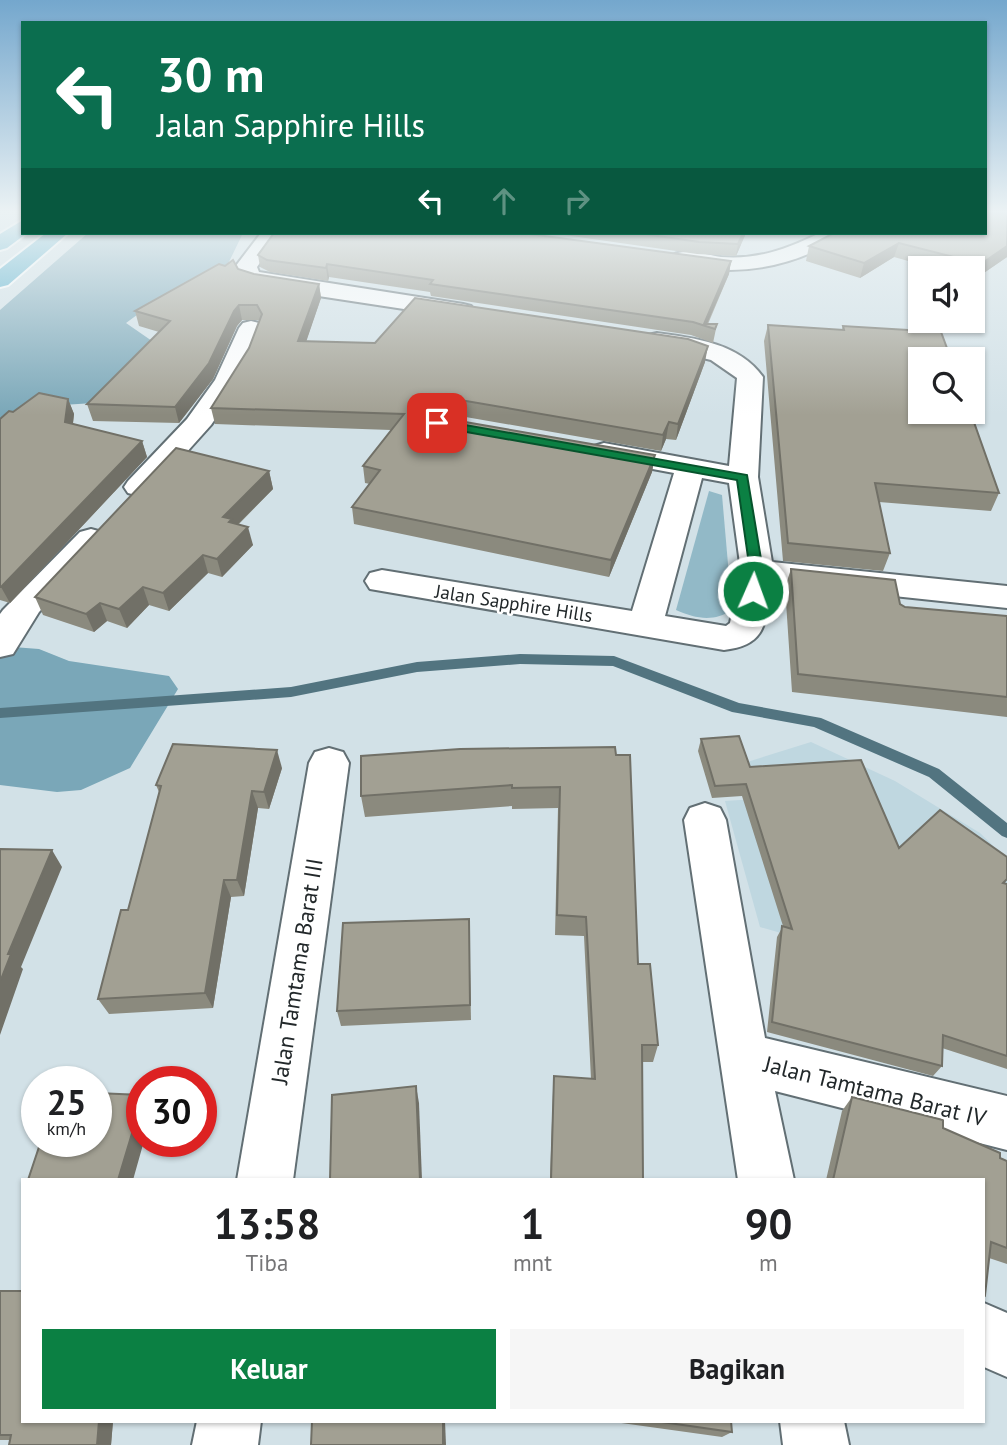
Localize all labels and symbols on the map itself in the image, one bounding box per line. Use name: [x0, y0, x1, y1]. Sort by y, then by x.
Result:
pin: [407, 393, 467, 453]
position arrow: [716, 554, 790, 628]
street label: Jalan Sapphire Hills: [433, 579, 594, 627]
street label: Jalan Tamtama Barat III: [264, 856, 329, 1087]
street label: Jalan Tamtama Barat IV: [760, 1049, 990, 1132]
speed limit sign: 30: [126, 1066, 217, 1157]

